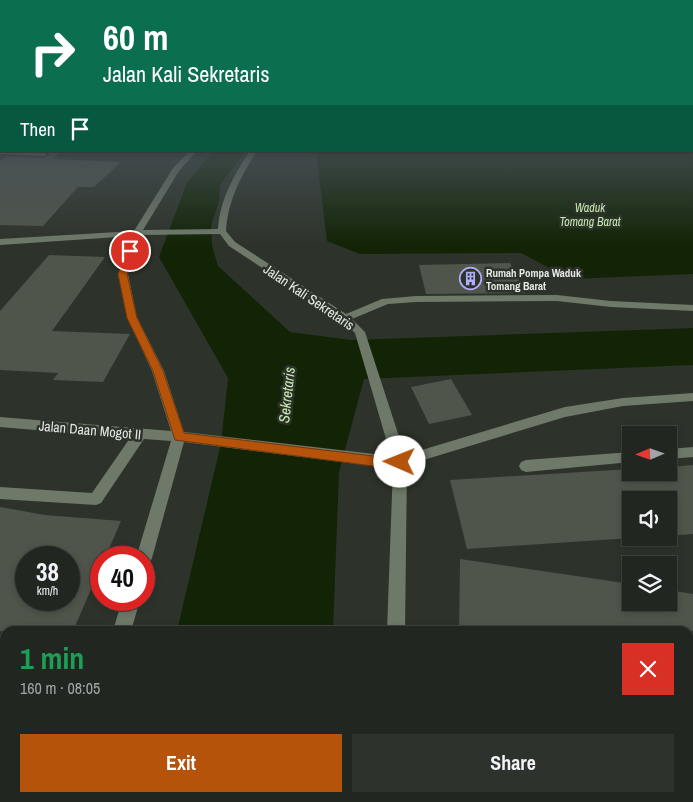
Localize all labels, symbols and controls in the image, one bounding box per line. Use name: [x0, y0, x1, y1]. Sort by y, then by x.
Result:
text: 60 m: [103, 14, 168, 61]
icon: right: [20, 20, 85, 85]
text: Jalan Kali Sekretaris: [103, 59, 269, 89]
icon: arrive: [66, 115, 94, 143]
text: Then: [20, 116, 56, 142]
water label: Waduk Tomang Barat: [559, 200, 621, 230]
pin: [109, 230, 151, 272]
icon: arrive: [116, 237, 144, 265]
street label: Jalan Kali Sekretaris: [260, 260, 358, 334]
place label: Rumah Pompa Waduk Tomang Barat: [486, 266, 582, 293]
building icon: Rumah Pompa Waduk Tomang Barat: [458, 267, 482, 291]
water label: Sekretaris: [273, 366, 300, 424]
street label: Jalan Daan Mogot II: [38, 417, 142, 443]
north arrow: [622, 426, 678, 481]
map controls: [622, 426, 677, 611]
position arrow: [373, 435, 425, 487]
button: sound: [622, 491, 677, 546]
speed limit sign: 40: [90, 546, 155, 611]
text: 38: [36, 555, 59, 589]
button: layers: [622, 556, 677, 611]
text: km/h: [37, 583, 58, 599]
text: 1 min: [20, 638, 84, 678]
button: close: [622, 643, 674, 695]
text: 160 m · 08:05: [20, 677, 100, 699]
button: Exit: [20, 734, 342, 792]
button: Share: [352, 734, 674, 792]

